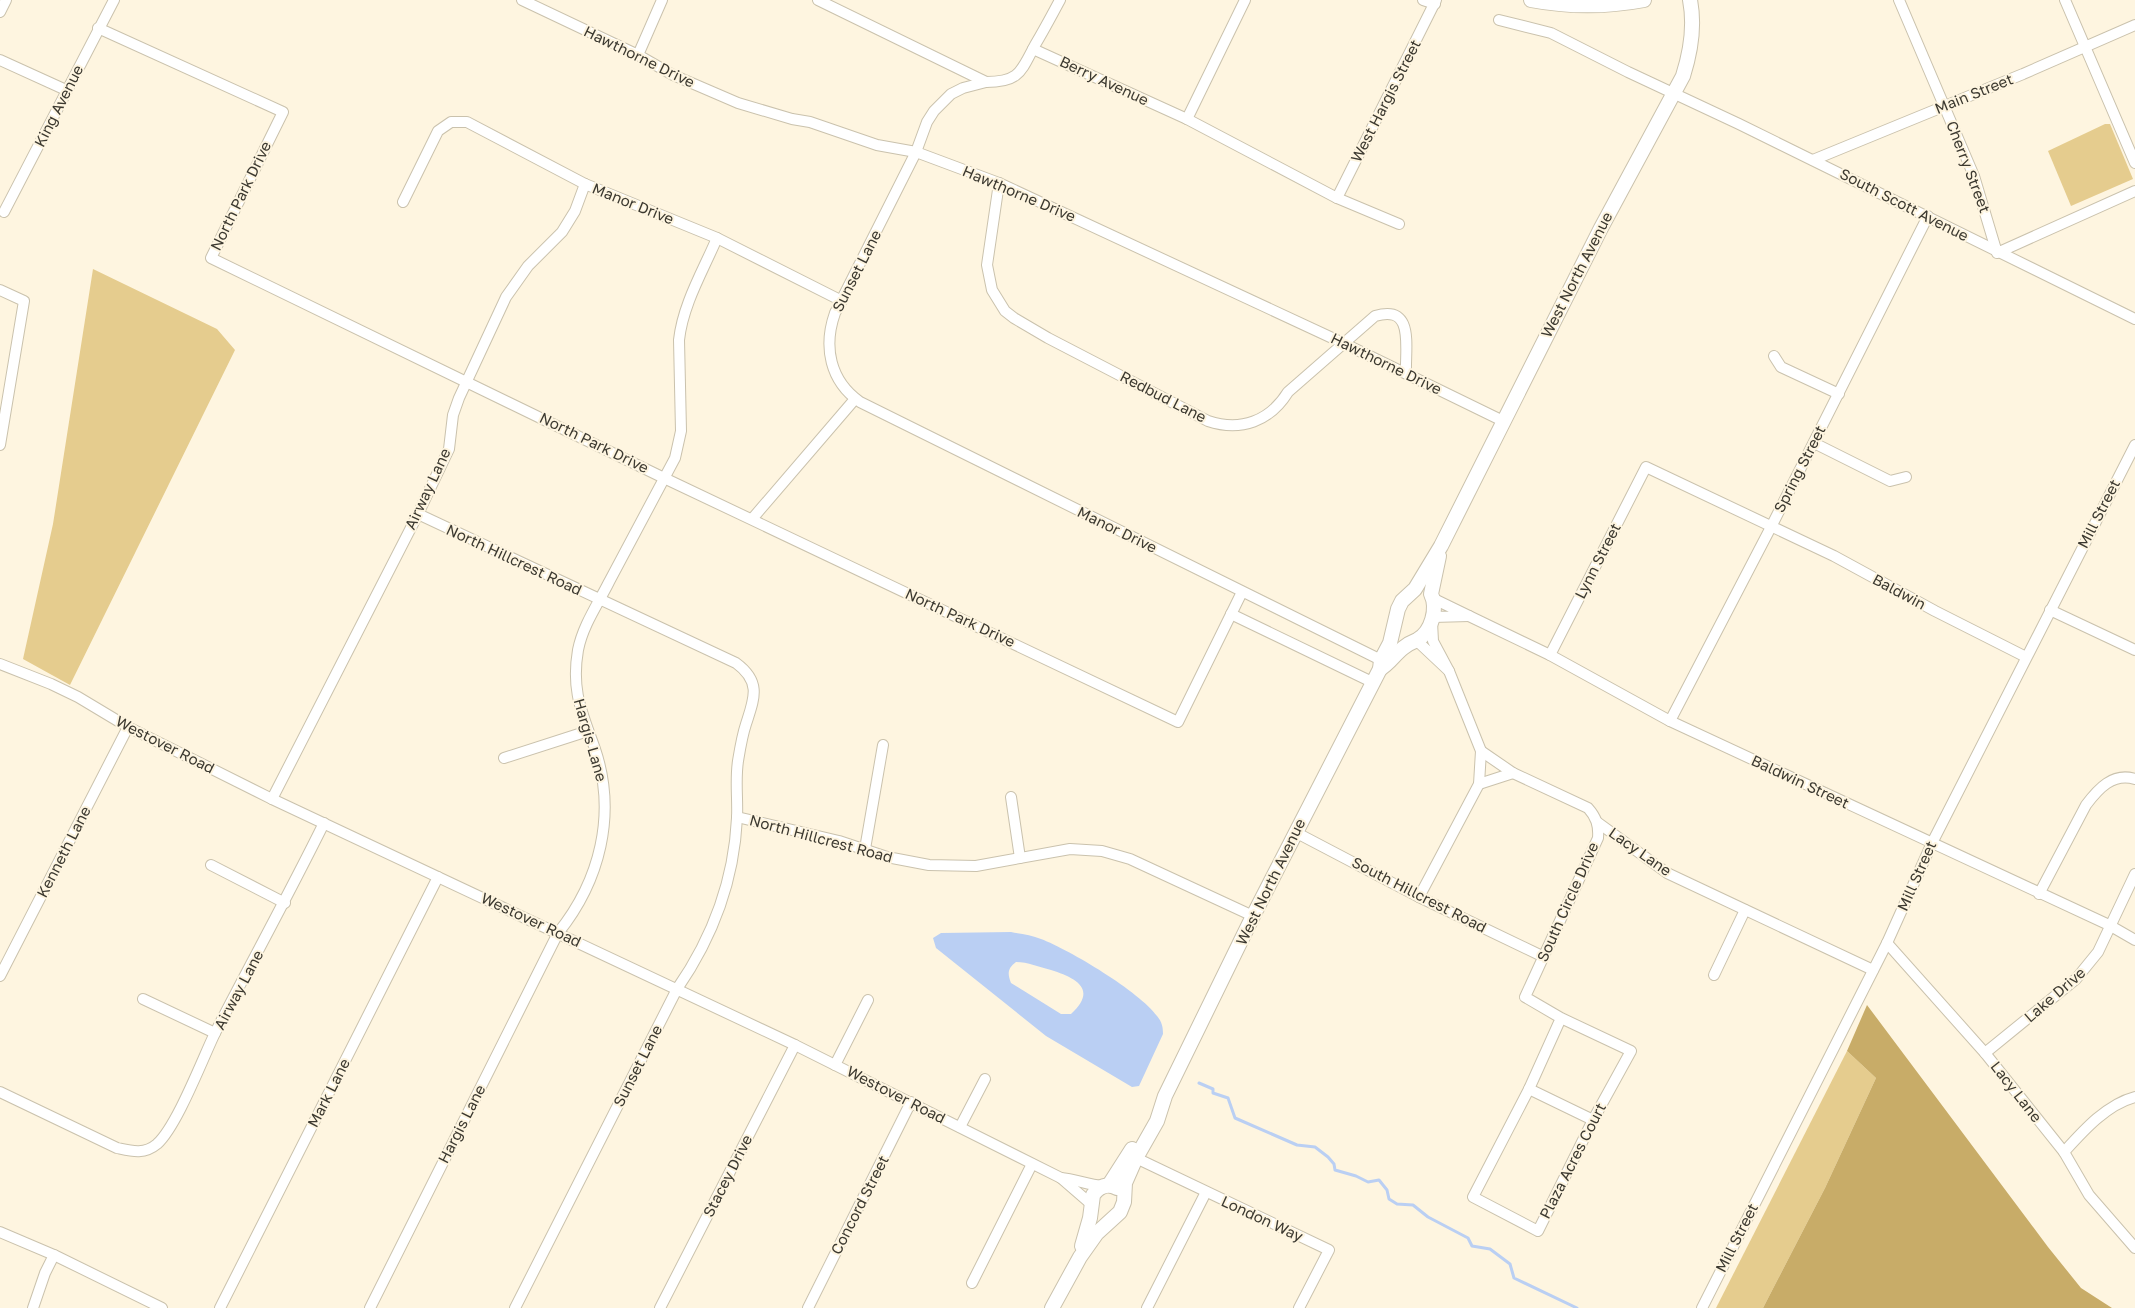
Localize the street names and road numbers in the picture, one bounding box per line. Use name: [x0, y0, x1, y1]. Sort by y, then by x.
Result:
street label: Hawthorne Drive: [581, 21, 698, 91]
street label: West Hargis Street: [1346, 36, 1424, 165]
street label: Berry Avenue: [1057, 52, 1152, 109]
street label: King Avenue: [30, 61, 87, 150]
street label: Main Street: [1932, 69, 2015, 117]
street label: Cherry Street: [1943, 118, 1995, 215]
street label: North Park Drive: [206, 138, 274, 253]
street label: Hawthorne Drive: [960, 161, 1079, 225]
street label: South Scott Avenue: [1837, 164, 1972, 244]
street label: Manor Drive: [590, 179, 677, 228]
street label: West North Avenue: [1537, 208, 1616, 340]
street label: Sunset Lane: [828, 226, 885, 314]
street label: Hawthorne Drive: [1328, 328, 1445, 398]
street label: Redbud Lane: [1117, 367, 1210, 426]
street label: North Park Drive: [537, 408, 652, 476]
street label: Spring Street: [1769, 422, 1829, 515]
street label: Airway Lane: [400, 445, 454, 532]
street label: Mill Street: [2073, 476, 2123, 551]
street label: Manor Drive: [1075, 502, 1160, 556]
street label: North Hillcrest Road: [444, 520, 585, 598]
street label: Lynn Street: [1570, 520, 1624, 601]
street label: Baldwin: [1870, 570, 1929, 613]
street label: North Park Drive: [903, 584, 1018, 651]
street label: Hargis Lane: [571, 696, 611, 784]
street label: Westover Road: [113, 712, 218, 777]
street label: Baldwin Street: [1749, 751, 1852, 812]
street label: Kenneth Lane: [32, 803, 94, 900]
street label: North Hillcrest Road: [748, 810, 895, 866]
street label: West North Avenue: [1232, 815, 1309, 948]
street label: Lacy Lane: [1606, 823, 1676, 879]
street label: Mill Street: [1893, 838, 1939, 913]
street label: South Circle Drive: [1533, 839, 1602, 964]
street label: South Hillcrest Road: [1349, 852, 1490, 936]
street label: Westover Road: [479, 888, 584, 950]
street label: Airway Lane: [210, 946, 267, 1032]
street label: Lake Drive: [2020, 963, 2089, 1026]
street label: Sunset Lane: [609, 1021, 666, 1109]
street label: Mark Lane: [303, 1055, 353, 1130]
street label: Lacy Lane: [1987, 1057, 2046, 1126]
street label: Westover Road: [844, 1062, 949, 1127]
street label: Hargis Lane: [434, 1081, 489, 1166]
street label: Plaza Acres Court: [1535, 1100, 1609, 1221]
street label: Stacey Drive: [699, 1131, 756, 1220]
street label: Concord Street: [826, 1152, 892, 1257]
street label: London Way: [1219, 1191, 1307, 1245]
street label: Mill Street: [1711, 1200, 1761, 1275]

